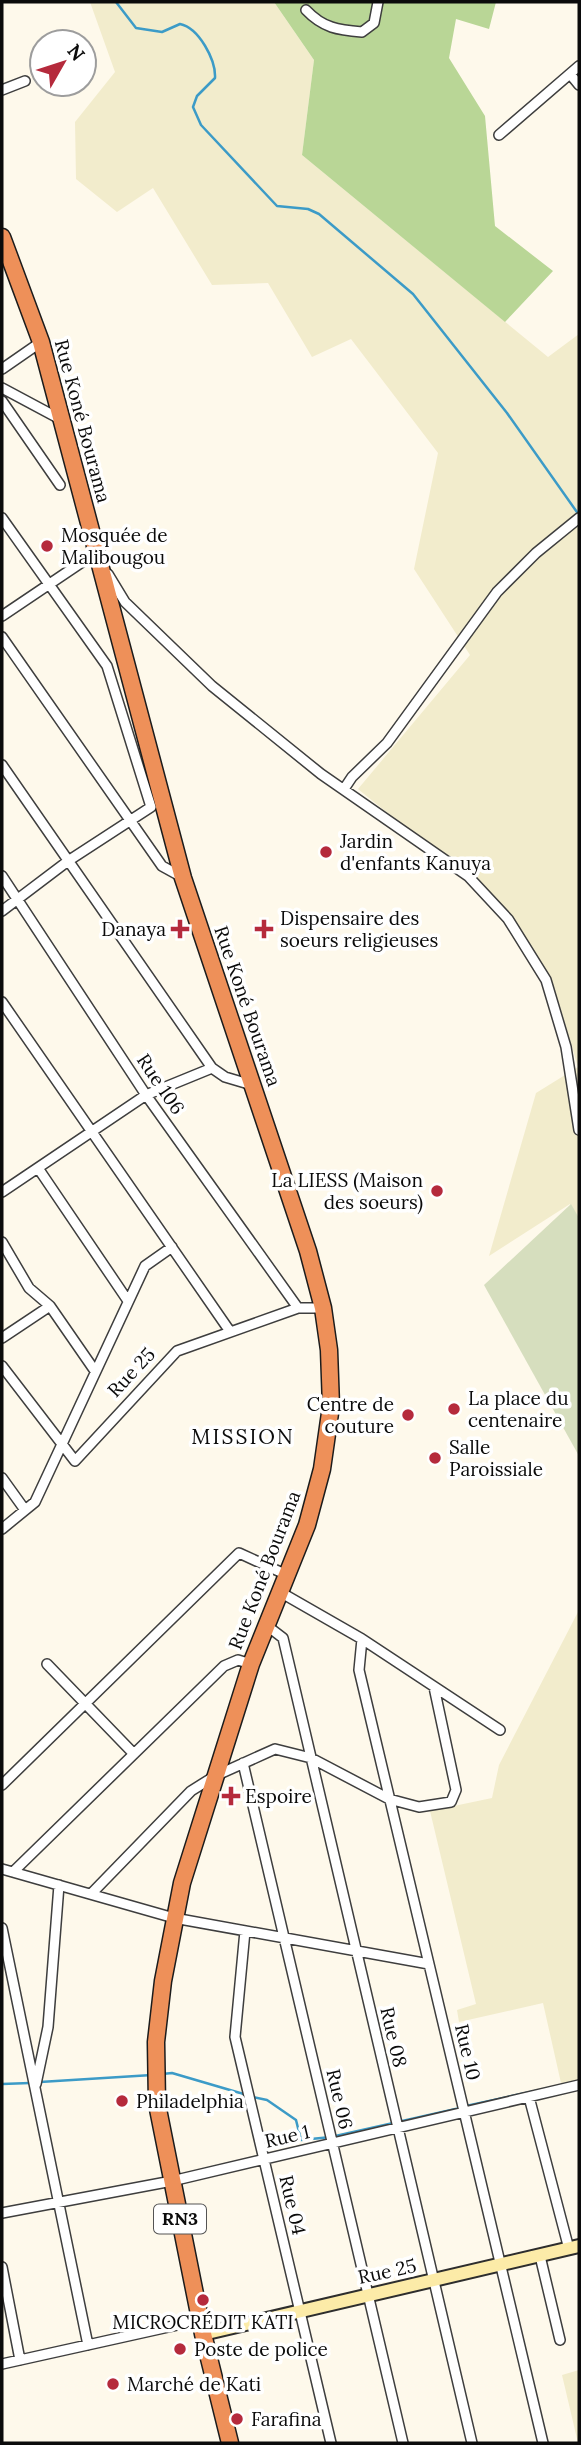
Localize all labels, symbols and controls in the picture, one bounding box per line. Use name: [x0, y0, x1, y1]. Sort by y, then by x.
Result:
north arrow: [28, 28, 98, 98]
text: N: [62, 39, 90, 66]
street label: Rue Koné Bourama: [50, 337, 116, 506]
place label: Mosquée de Malibougou: [61, 523, 168, 569]
marker: Mosquée de Malibougou: [39, 538, 55, 554]
place label: Jardin d'enfants Kanuya: [339, 829, 491, 875]
marker: Jardin d'enfants Kanuya: [318, 844, 334, 860]
place label: Dispensaire des soeurs religieuses: [280, 906, 439, 952]
place label: Danaya: [101, 917, 166, 941]
marker: Dispensaire des soeurs religieuses: [254, 919, 274, 939]
marker: Danaya: [172, 921, 188, 937]
street label: Rue Koné Bourama: [209, 923, 287, 1090]
street label: Rue 106: [132, 1049, 190, 1119]
place label: La LIESS (Maison des soeurs): [271, 1168, 423, 1215]
marker: La LIESS (Maison des soeurs): [429, 1183, 445, 1199]
street label: Rue 25: [102, 1342, 160, 1402]
place label: La place du centenaire: [468, 1386, 569, 1432]
place label: Centre de couture: [307, 1392, 394, 1438]
marker: La place du centenaire: [446, 1401, 462, 1417]
marker: Centre de couture: [400, 1407, 416, 1423]
district label: MISSION: [191, 1423, 295, 1450]
place label: Salle Paroissiale: [449, 1435, 543, 1481]
marker: Salle Paroissiale: [427, 1450, 443, 1466]
street label: Rue Koné Bourama: [223, 1487, 305, 1653]
place label: Espoire: [245, 1784, 312, 1808]
marker: Espoire: [223, 1788, 239, 1804]
street label: Rue 08: [375, 2005, 413, 2069]
street label: Rue 10: [450, 2021, 486, 2083]
street label: Rue 06: [321, 2066, 359, 2132]
place label: Philadelphia: [136, 2089, 244, 2113]
marker: Philadelphia: [114, 2093, 130, 2109]
street label: Rue 1: [262, 2119, 312, 2153]
street label: Rue 04: [274, 2173, 312, 2237]
road number: RN3: [154, 2204, 206, 2234]
street label: Rue 25: [356, 2253, 418, 2289]
marker: MICROCRÉDIT KATI: [195, 2292, 211, 2308]
place label: MICROCRÉDIT KATI: [112, 2310, 294, 2334]
place label: Poste de police: [194, 2337, 328, 2361]
marker: Poste de police: [172, 2341, 188, 2357]
place label: Marché de Kati: [127, 2372, 261, 2396]
marker: Marché de Kati: [105, 2376, 121, 2392]
place label: Farafina: [251, 2407, 322, 2431]
marker: Farafina: [229, 2411, 245, 2427]

